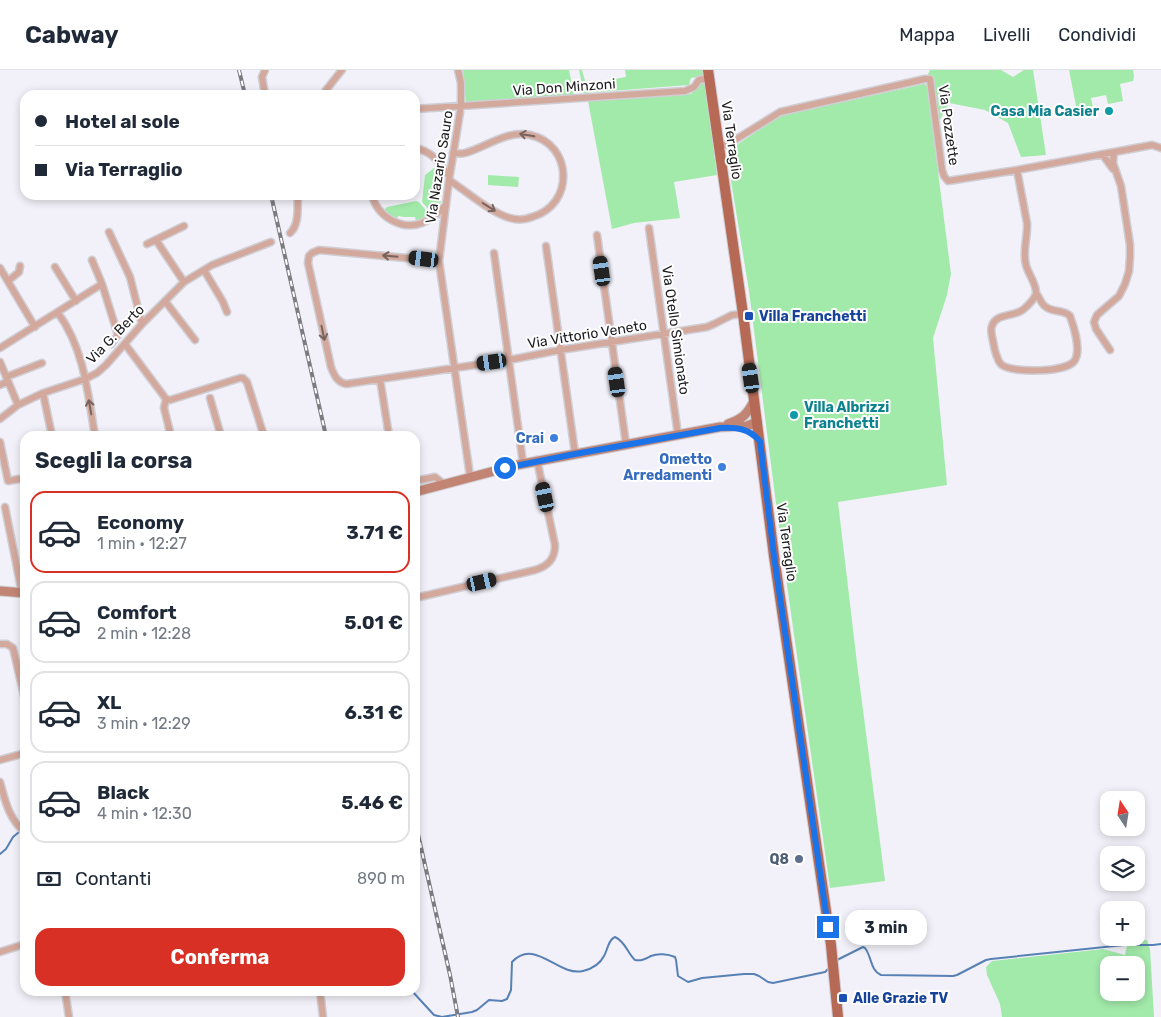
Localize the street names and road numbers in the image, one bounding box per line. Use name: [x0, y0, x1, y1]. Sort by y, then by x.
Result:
street label: Via Don Minzoni: [512, 75, 616, 100]
street label: Via Pozzette: [934, 84, 963, 167]
street label: Via Terraglio: [718, 100, 745, 181]
street label: Via Nazario Sauro: [422, 109, 457, 225]
street label: Via Otello Simionato: [658, 264, 693, 396]
street label: Via G. Berto: [83, 301, 148, 368]
street label: Via Vittorio Veneto: [526, 317, 648, 352]
street label: Via Terraglio: [773, 502, 800, 583]

